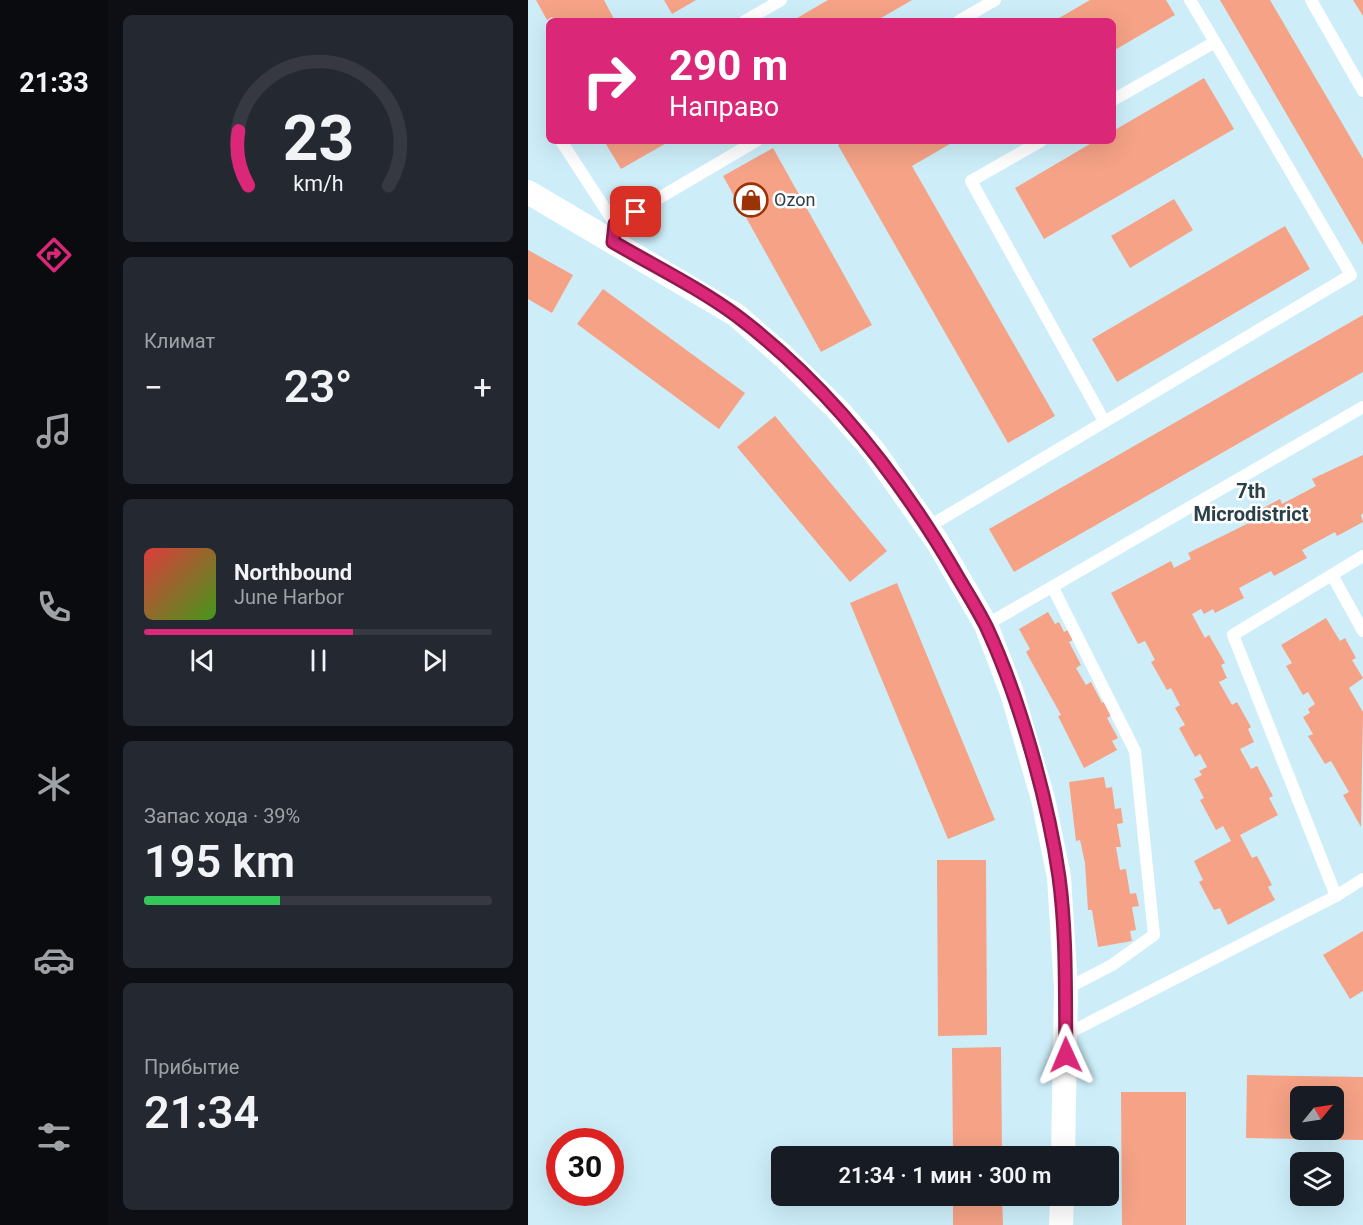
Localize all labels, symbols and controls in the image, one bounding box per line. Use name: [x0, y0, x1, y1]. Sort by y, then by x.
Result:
text: 290 m: [669, 41, 788, 90]
icon: right: [570, 42, 648, 120]
text: 21:33: [19, 67, 89, 99]
text: Направо: [669, 91, 779, 123]
text: 23: [282, 102, 354, 175]
text: km/h: [293, 171, 343, 196]
shop icon: Ozon: [733, 182, 769, 218]
pin: [610, 186, 661, 237]
place label: Ozon: [774, 189, 815, 210]
icon: arrive: [619, 195, 652, 228]
icon: directions: [33, 234, 75, 276]
text: Климат: [144, 329, 215, 353]
text: 23°: [284, 360, 352, 413]
text: −: [144, 368, 163, 407]
text: +: [473, 368, 492, 407]
icon: music: [33, 410, 75, 452]
district label: 7th Microdistrict: [1194, 479, 1309, 526]
text: Northbound: [234, 560, 352, 585]
text: June Harbor: [234, 585, 344, 609]
icon: phone: [33, 586, 75, 628]
icon: previous: [186, 644, 219, 677]
icon: pause: [302, 644, 335, 677]
icon: next: [418, 644, 451, 677]
icon: climate: [33, 763, 75, 805]
text: Запас хода · 39%: [144, 804, 300, 828]
text: 195 km: [144, 835, 295, 888]
icon: car: [33, 939, 75, 981]
position arrow: [1034, 1023, 1098, 1087]
text: Прибытие: [144, 1055, 239, 1079]
text: 21:34: [144, 1086, 259, 1139]
north arrow: [1290, 1086, 1344, 1140]
map controls: [1290, 1086, 1344, 1206]
icon: filters: [33, 1116, 75, 1158]
speed limit sign: 30: [546, 1128, 624, 1206]
button: layers: [1290, 1152, 1344, 1206]
text: 21:34 · 1 мин · 300 m: [839, 1163, 1051, 1188]

